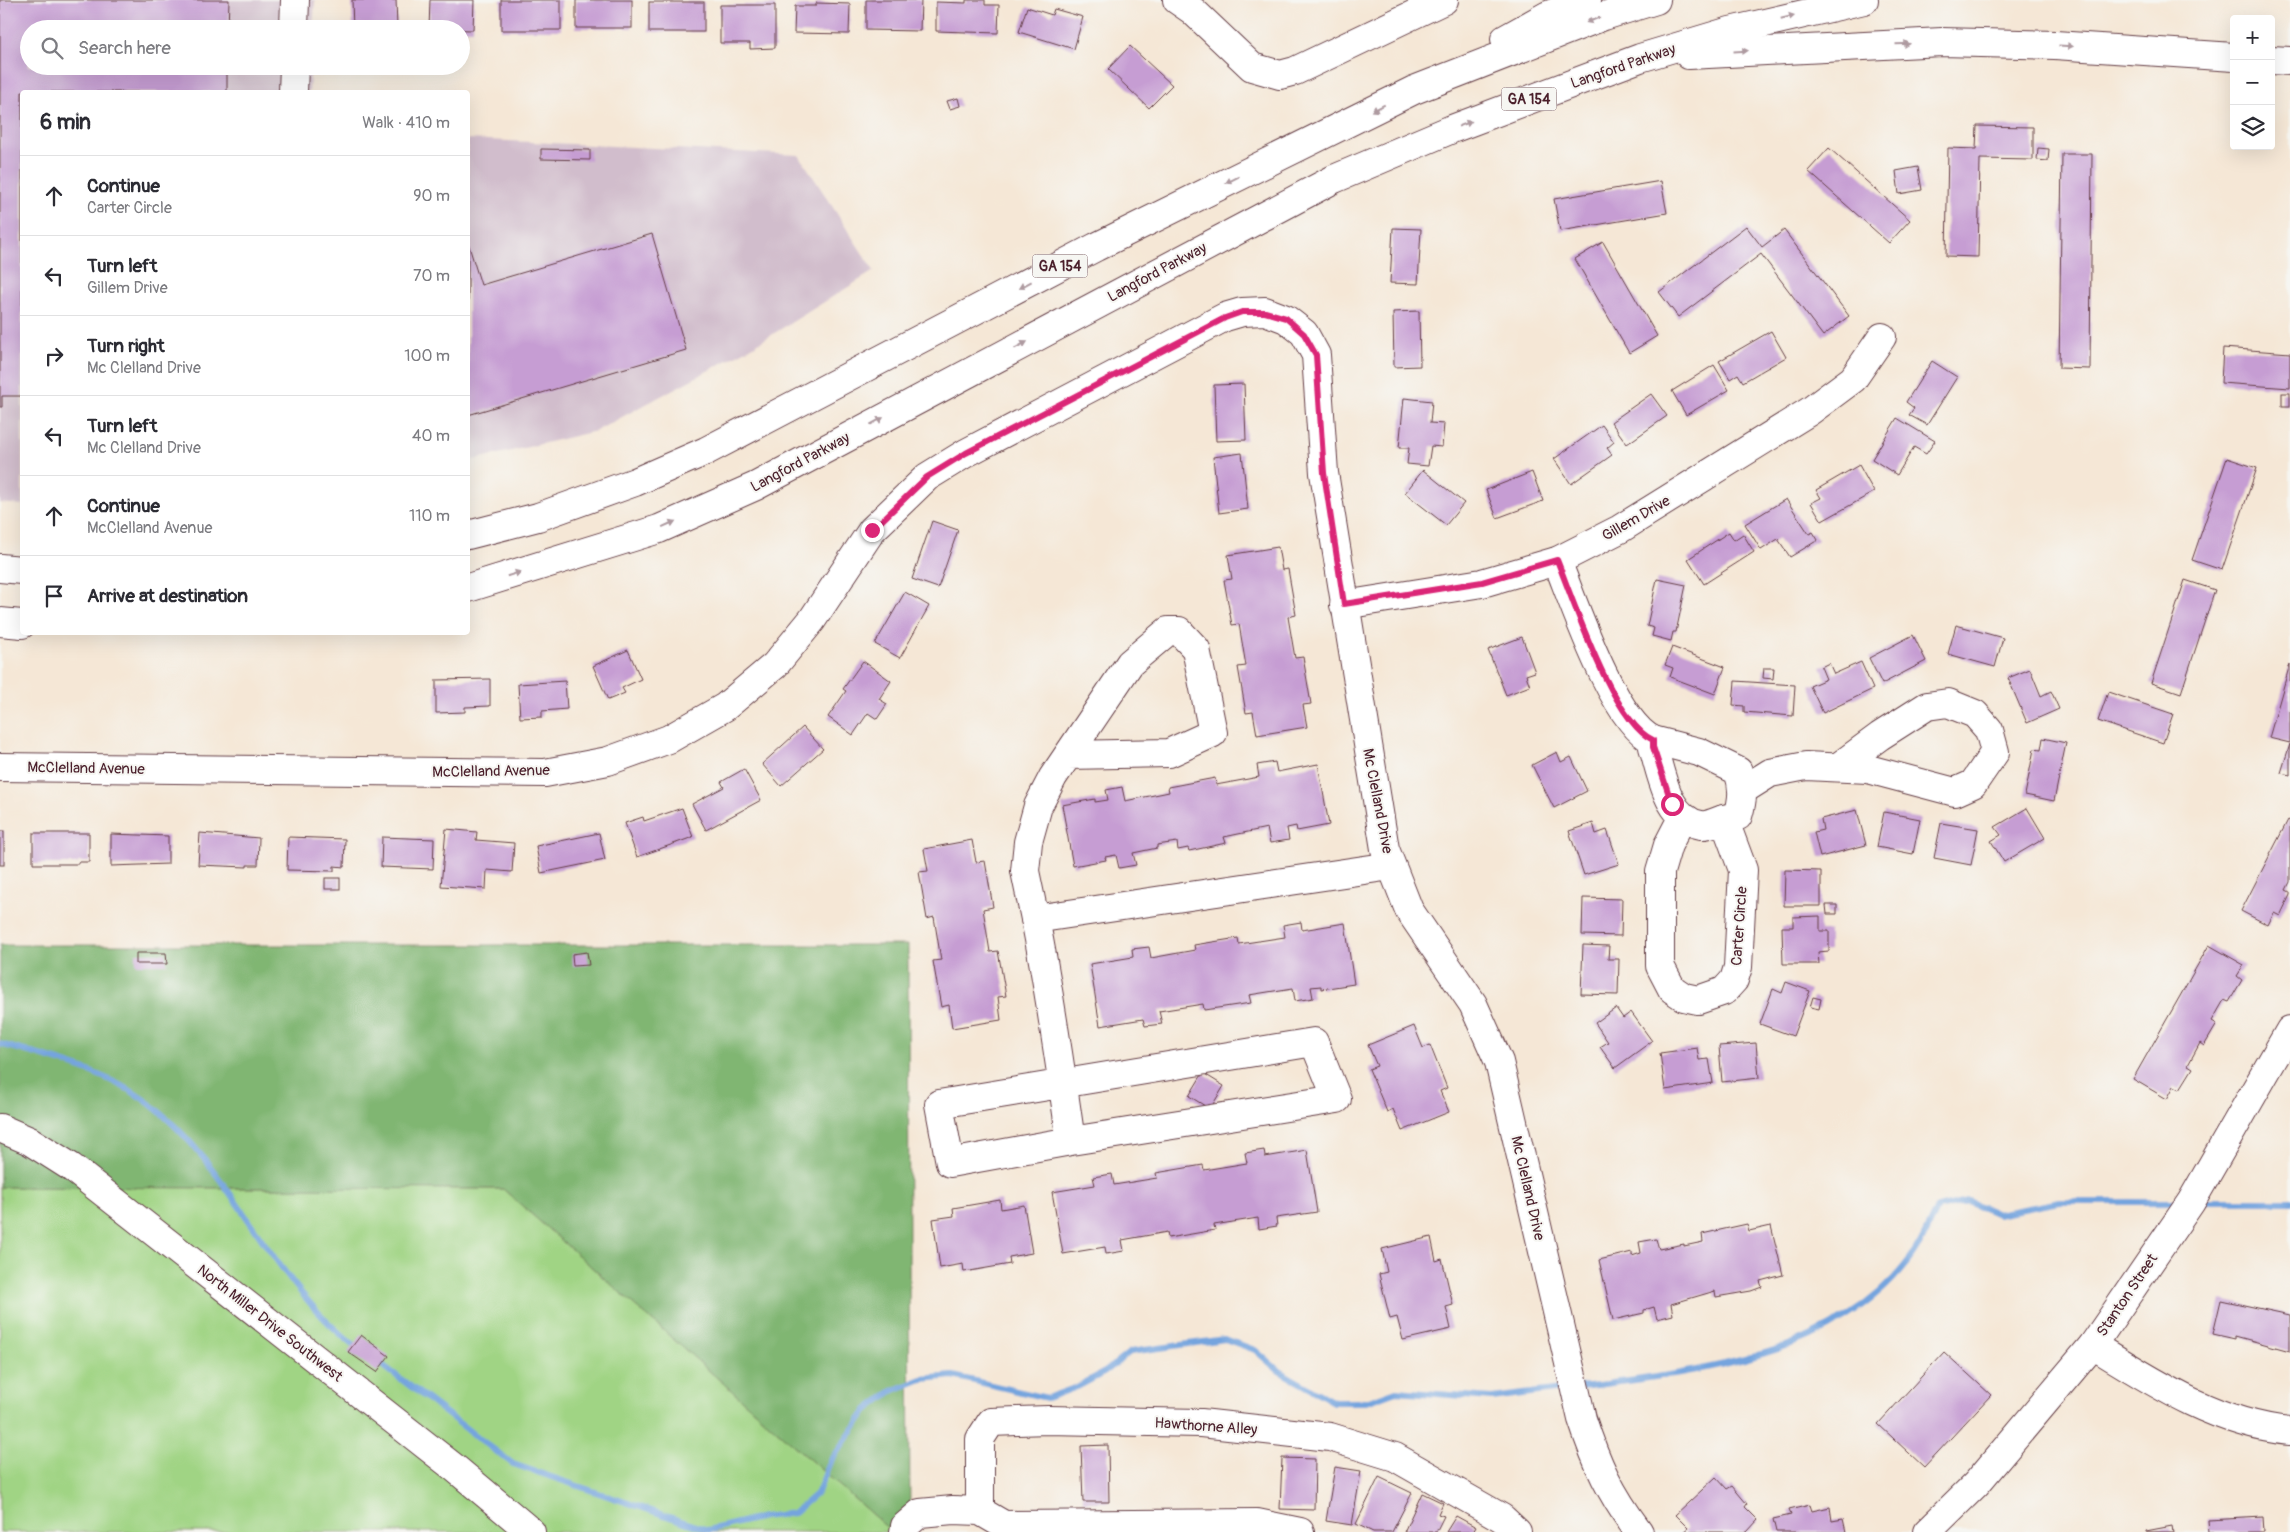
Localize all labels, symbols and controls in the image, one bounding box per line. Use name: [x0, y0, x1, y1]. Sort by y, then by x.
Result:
one-way arrow: [1780, 13, 1795, 21]
map controls: [2230, 15, 2275, 150]
button: +: [2230, 15, 2275, 60]
one-way arrow: [1585, 16, 1600, 24]
search box: [20, 20, 470, 75]
icon: search: [38, 34, 66, 62]
text: Search here: [78, 36, 171, 60]
street label: Langford Parkway: [1568, 39, 1679, 93]
one-way arrow: [1896, 40, 1912, 48]
one-way arrow: [2058, 42, 2074, 50]
one-way arrow: [1733, 47, 1749, 55]
button: −: [2230, 60, 2275, 105]
road number: GA 154: [1502, 88, 1556, 110]
one-way arrow: [1371, 104, 1385, 112]
button: layers: [2230, 105, 2275, 150]
text: 6 min: [40, 109, 91, 136]
text: Walk · 410 m: [362, 113, 450, 133]
one-way arrow: [1457, 120, 1472, 127]
text: Continue: [87, 174, 160, 198]
one-way arrow: [1225, 176, 1239, 184]
icon: ahead: [40, 182, 68, 210]
text: 90 m: [413, 186, 450, 206]
text: Carter Circle: [87, 198, 172, 218]
street label: Langford Parkway: [1104, 238, 1211, 307]
text: Turn left: [87, 254, 157, 278]
road number: GA 154: [1032, 255, 1088, 278]
icon: left: [40, 262, 68, 290]
text: 70 m: [413, 266, 450, 286]
text: Gillem Drive: [87, 278, 168, 298]
one-way arrow: [1017, 281, 1032, 289]
text: Turn right: [87, 334, 165, 358]
one-way arrow: [1013, 341, 1028, 349]
icon: right: [40, 342, 68, 370]
text: 100 m: [404, 346, 450, 366]
text: Mc Clelland Drive: [87, 358, 201, 378]
text: Turn left: [87, 414, 157, 438]
one-way arrow: [870, 417, 884, 425]
icon: left: [40, 422, 68, 450]
text: 40 m: [412, 426, 450, 446]
street label: Langford Parkway: [747, 428, 854, 497]
text: Mc Clelland Drive: [87, 438, 201, 458]
street label: Gillem Drive: [1599, 491, 1674, 546]
text: Continue: [87, 494, 160, 518]
icon: ahead: [40, 502, 68, 530]
text: 110 m: [409, 506, 450, 526]
text: McClelland Avenue: [87, 518, 212, 538]
route end: [861, 519, 884, 542]
one-way arrow: [662, 520, 676, 528]
one-way arrow: [507, 569, 522, 577]
icon: arrive: [40, 582, 68, 610]
text: Arrive at destination: [87, 584, 248, 608]
street label: Mc Clelland Drive: [1358, 747, 1397, 856]
street label: McClelland Avenue: [27, 758, 146, 779]
street label: McClelland Avenue: [432, 761, 551, 782]
route start: [1661, 793, 1684, 816]
street label: Carter Circle: [1727, 885, 1752, 966]
street label: Mc Clelland Drive: [1506, 1134, 1549, 1243]
street label: Stanton Street: [2093, 1249, 2163, 1340]
street label: North Miller Drive Southwest: [193, 1261, 347, 1387]
street label: Hawthorne Alley: [1154, 1413, 1259, 1440]

